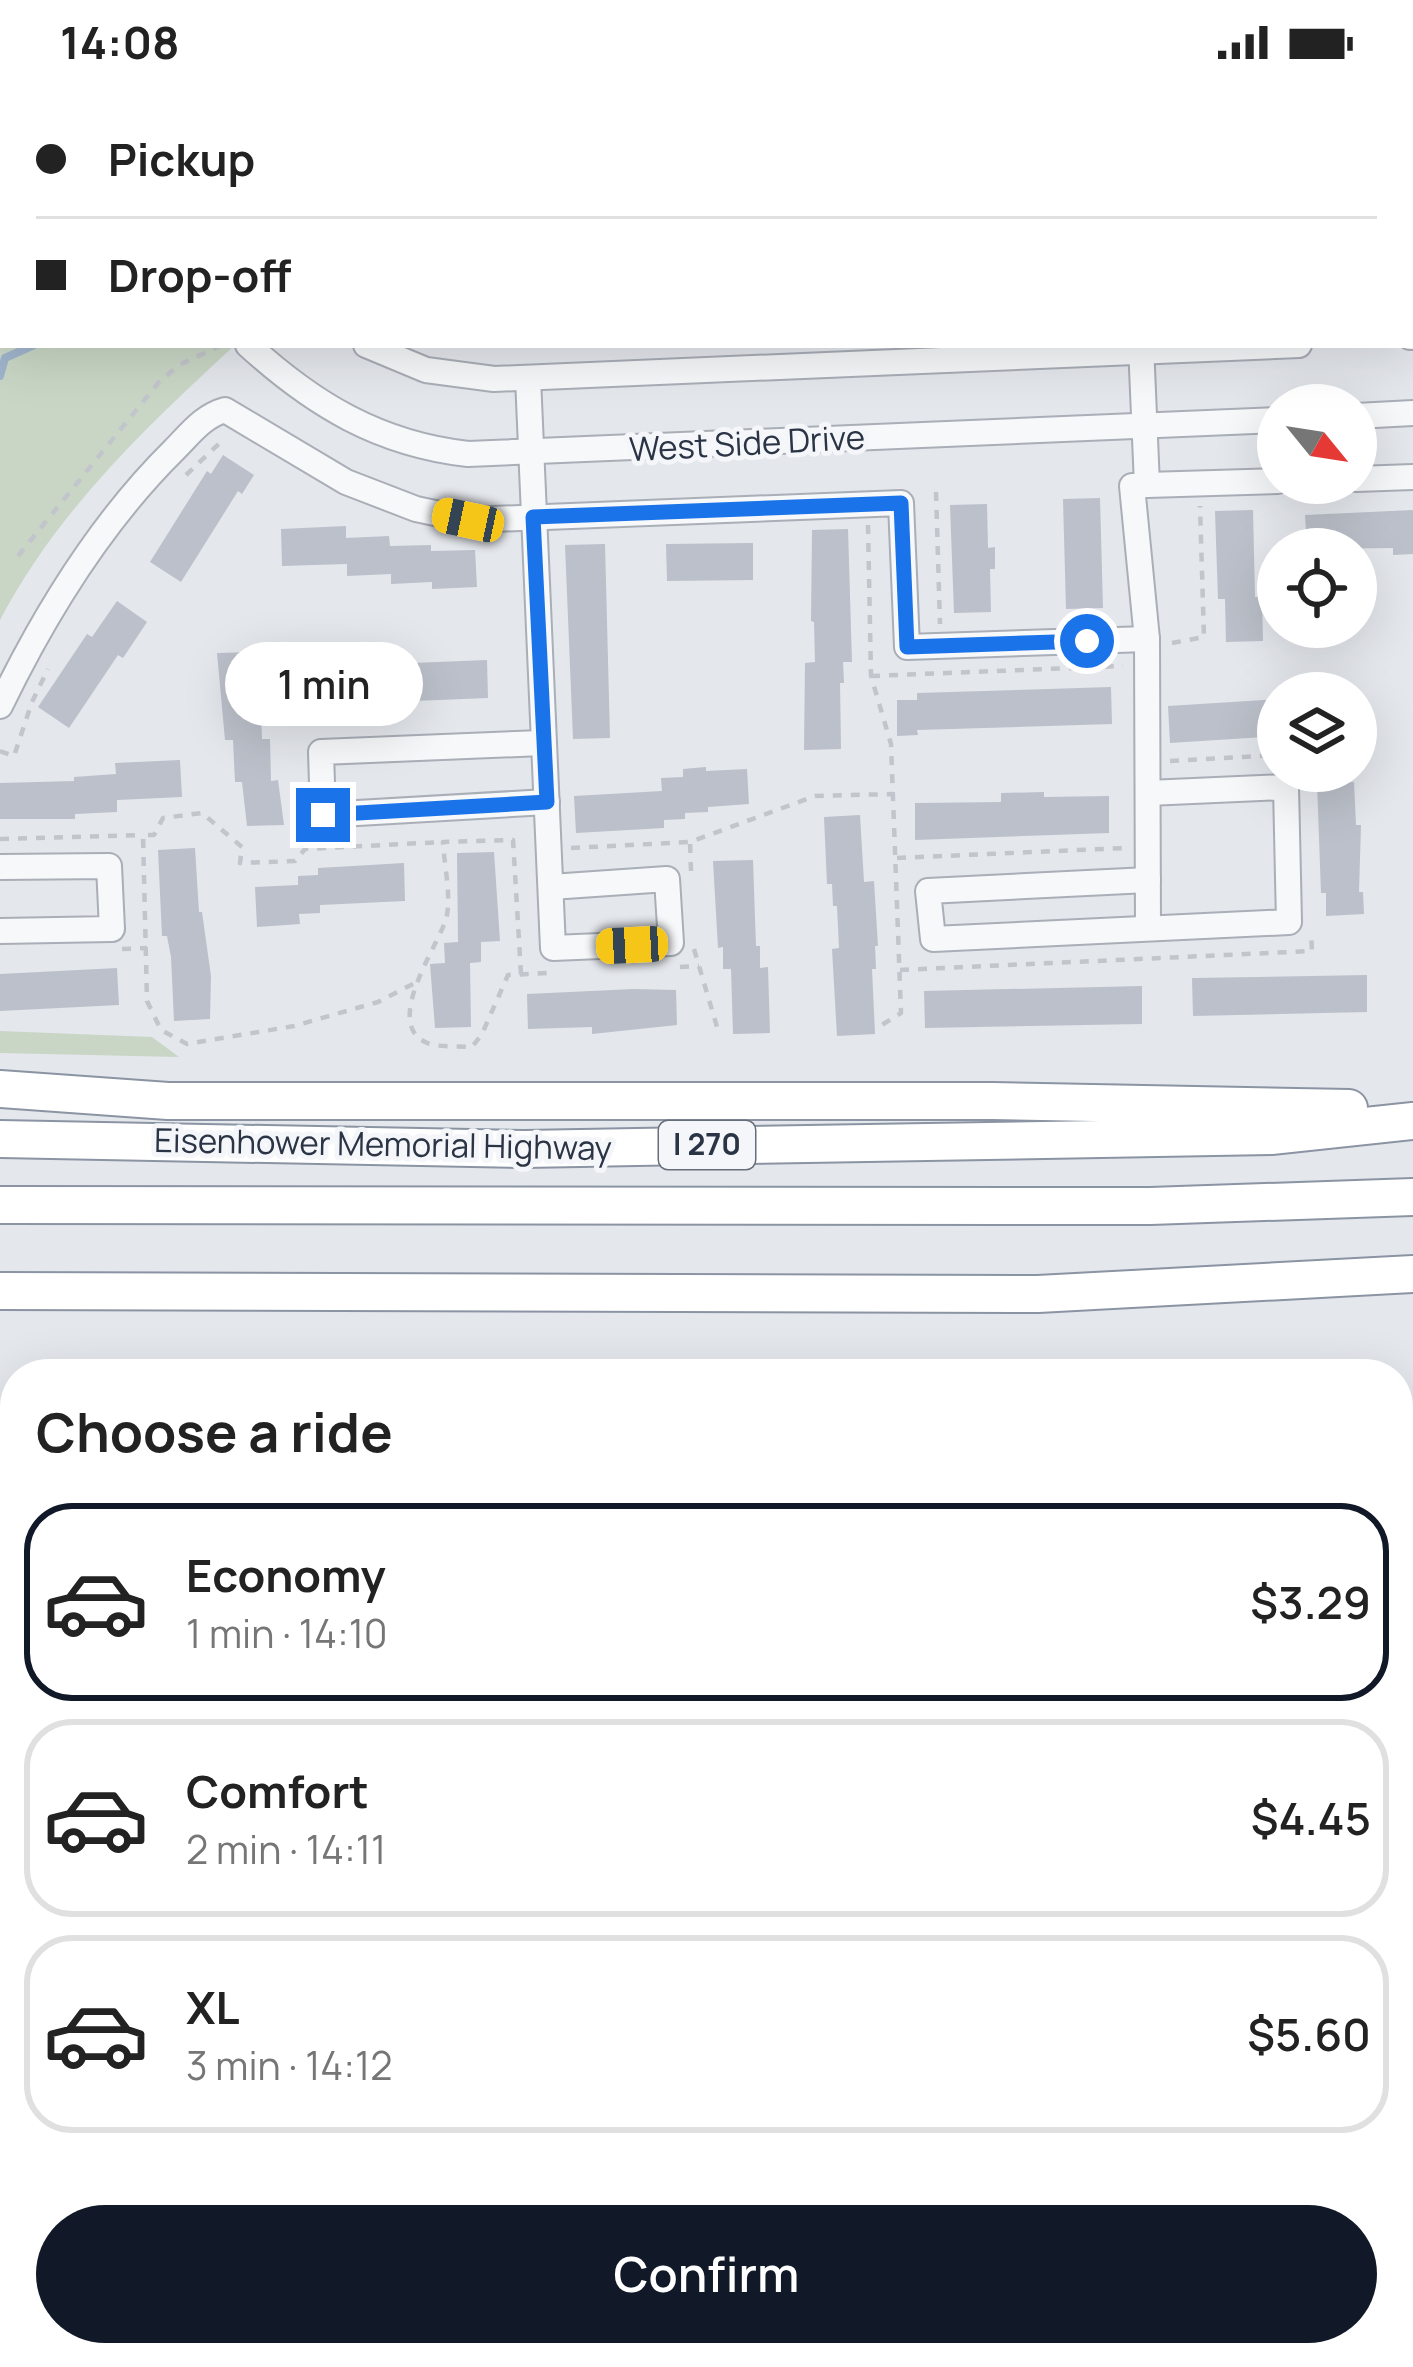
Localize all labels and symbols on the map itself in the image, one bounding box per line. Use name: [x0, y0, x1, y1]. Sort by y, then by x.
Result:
north arrow: [1257, 384, 1377, 504]
street label: West Side Drive: [628, 414, 866, 471]
car: [429, 495, 507, 545]
route start: [1060, 614, 1114, 668]
callout: 1 min: [224, 641, 422, 725]
route end: [296, 788, 350, 842]
car: [595, 925, 669, 965]
street label: Eisenhower Memorial Highway: [154, 1117, 612, 1170]
road number: I 270: [659, 1121, 755, 1169]

